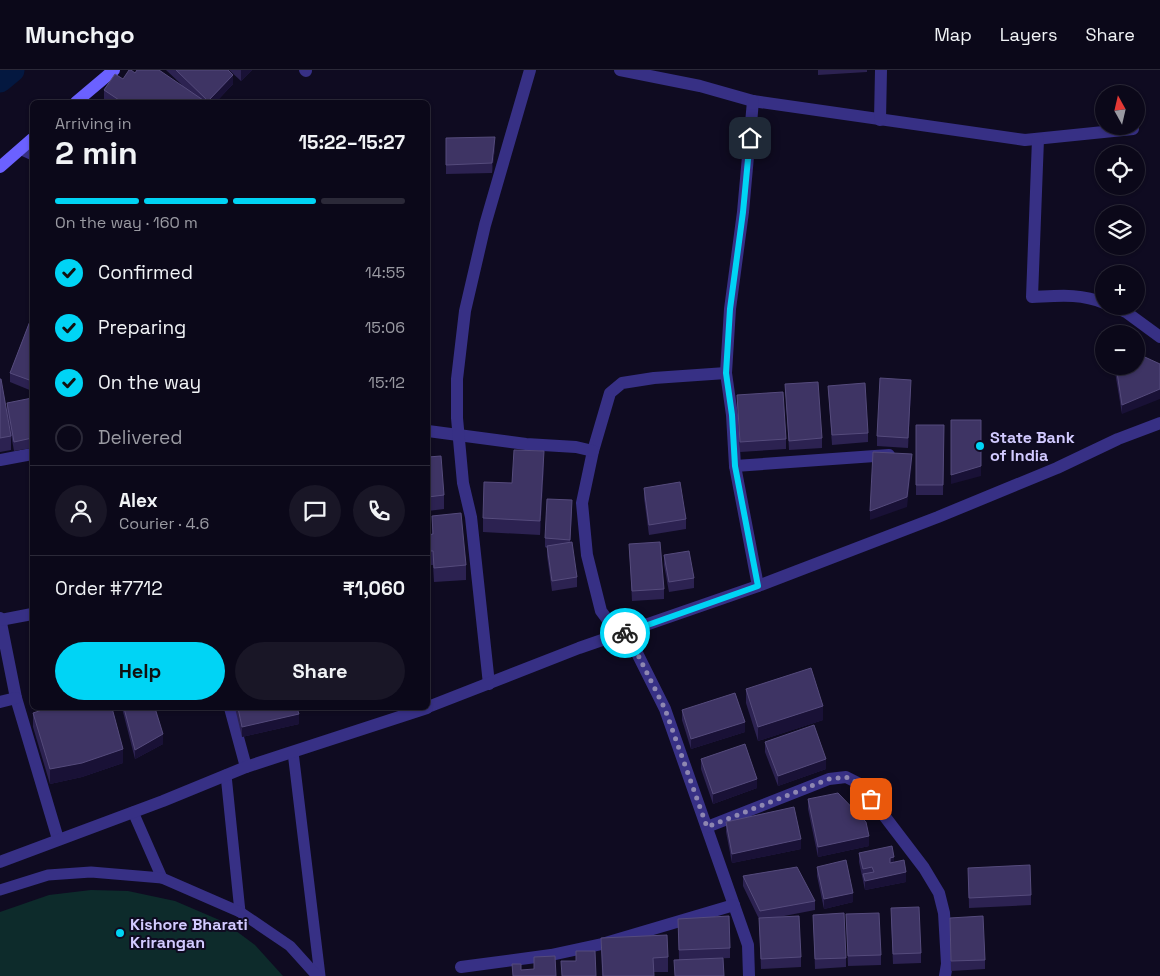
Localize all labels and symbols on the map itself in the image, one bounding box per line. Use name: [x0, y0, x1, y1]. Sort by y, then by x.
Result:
north arrow: [1095, 85, 1145, 135]
pin: [729, 117, 771, 159]
place label: State Bank of India: [990, 427, 1075, 466]
marker: State Bank of India: [974, 440, 986, 452]
courier: [600, 608, 650, 658]
pin: [850, 778, 892, 820]
place label: Kishore Bharati Krirangan: [130, 914, 248, 953]
marker: Kishore Bharati Krirangan: [114, 927, 126, 939]

